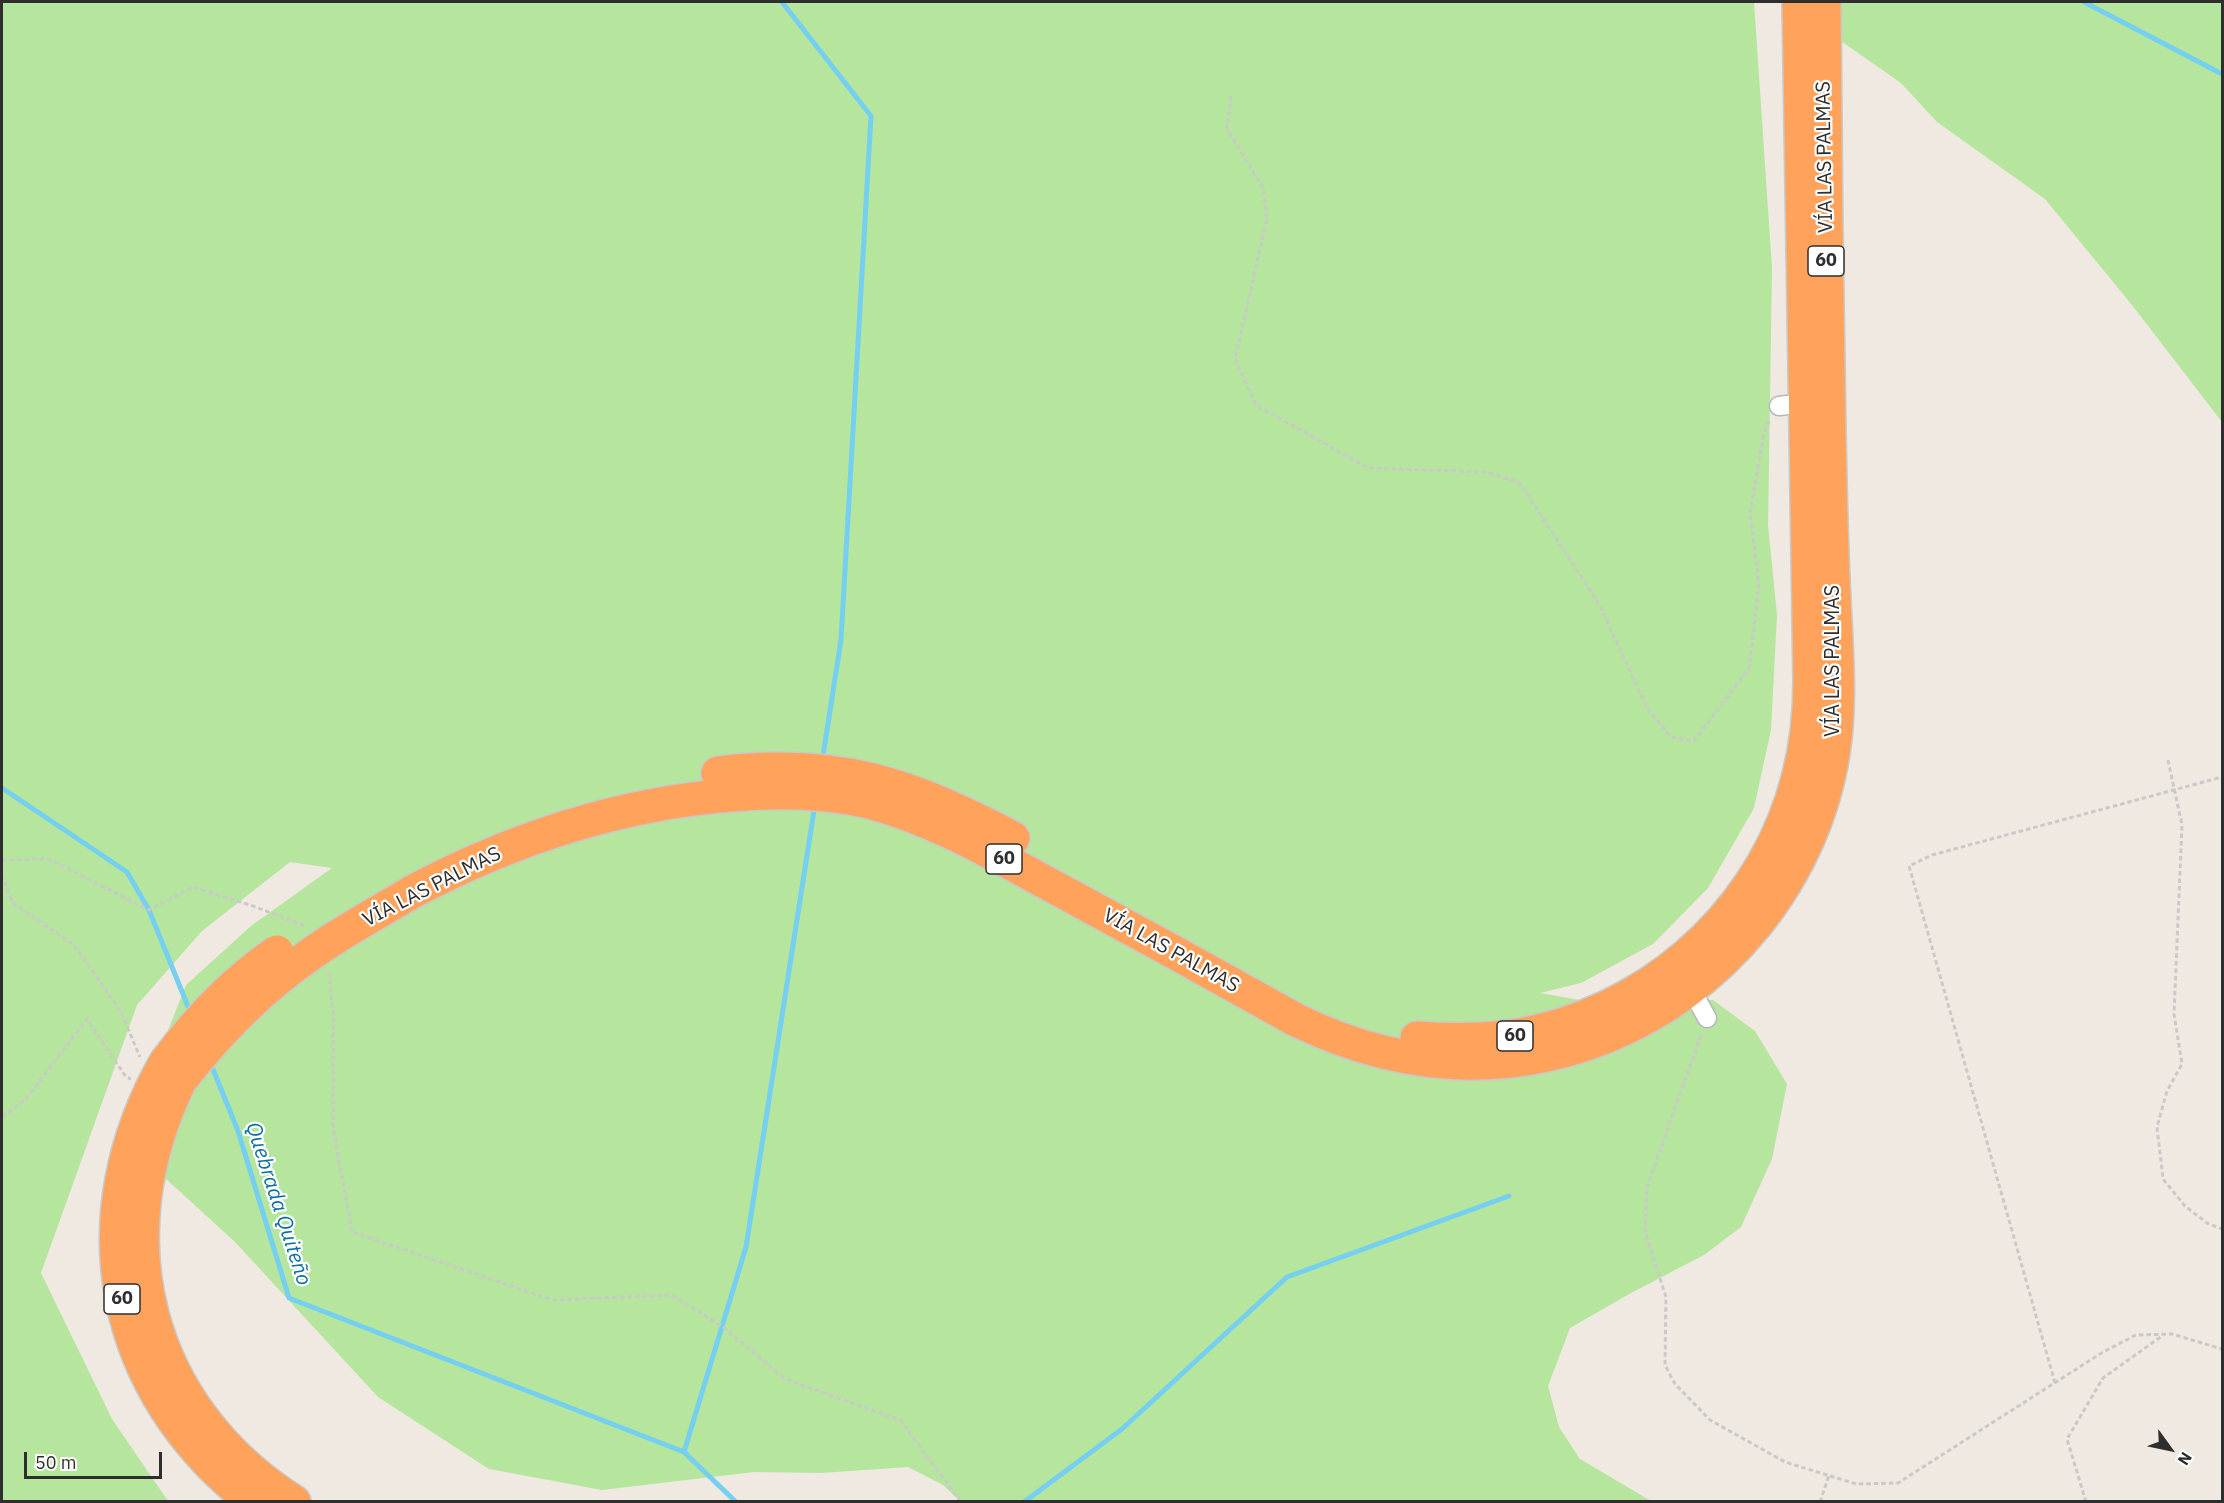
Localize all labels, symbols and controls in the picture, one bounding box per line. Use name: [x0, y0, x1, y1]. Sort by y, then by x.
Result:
street label: VÍA LAS PALMAS: [1812, 81, 1838, 233]
road number: 60: [1808, 246, 1844, 276]
street label: VÍA LAS PALMAS: [1821, 585, 1845, 737]
street label: VÍA LAS PALMAS: [359, 842, 505, 932]
road number: 60: [986, 844, 1022, 874]
street label: VÍA LAS PALMAS: [1099, 904, 1243, 998]
road number: 60: [1497, 1021, 1533, 1051]
water label: Quebrada Quiteño: [240, 1119, 316, 1289]
road number: 60: [104, 1284, 140, 1314]
north arrow: [2140, 1419, 2200, 1479]
scale bar: [27, 1440, 165, 1478]
text: N: [2174, 1448, 2197, 1469]
text: 50 m: [35, 1451, 77, 1474]

